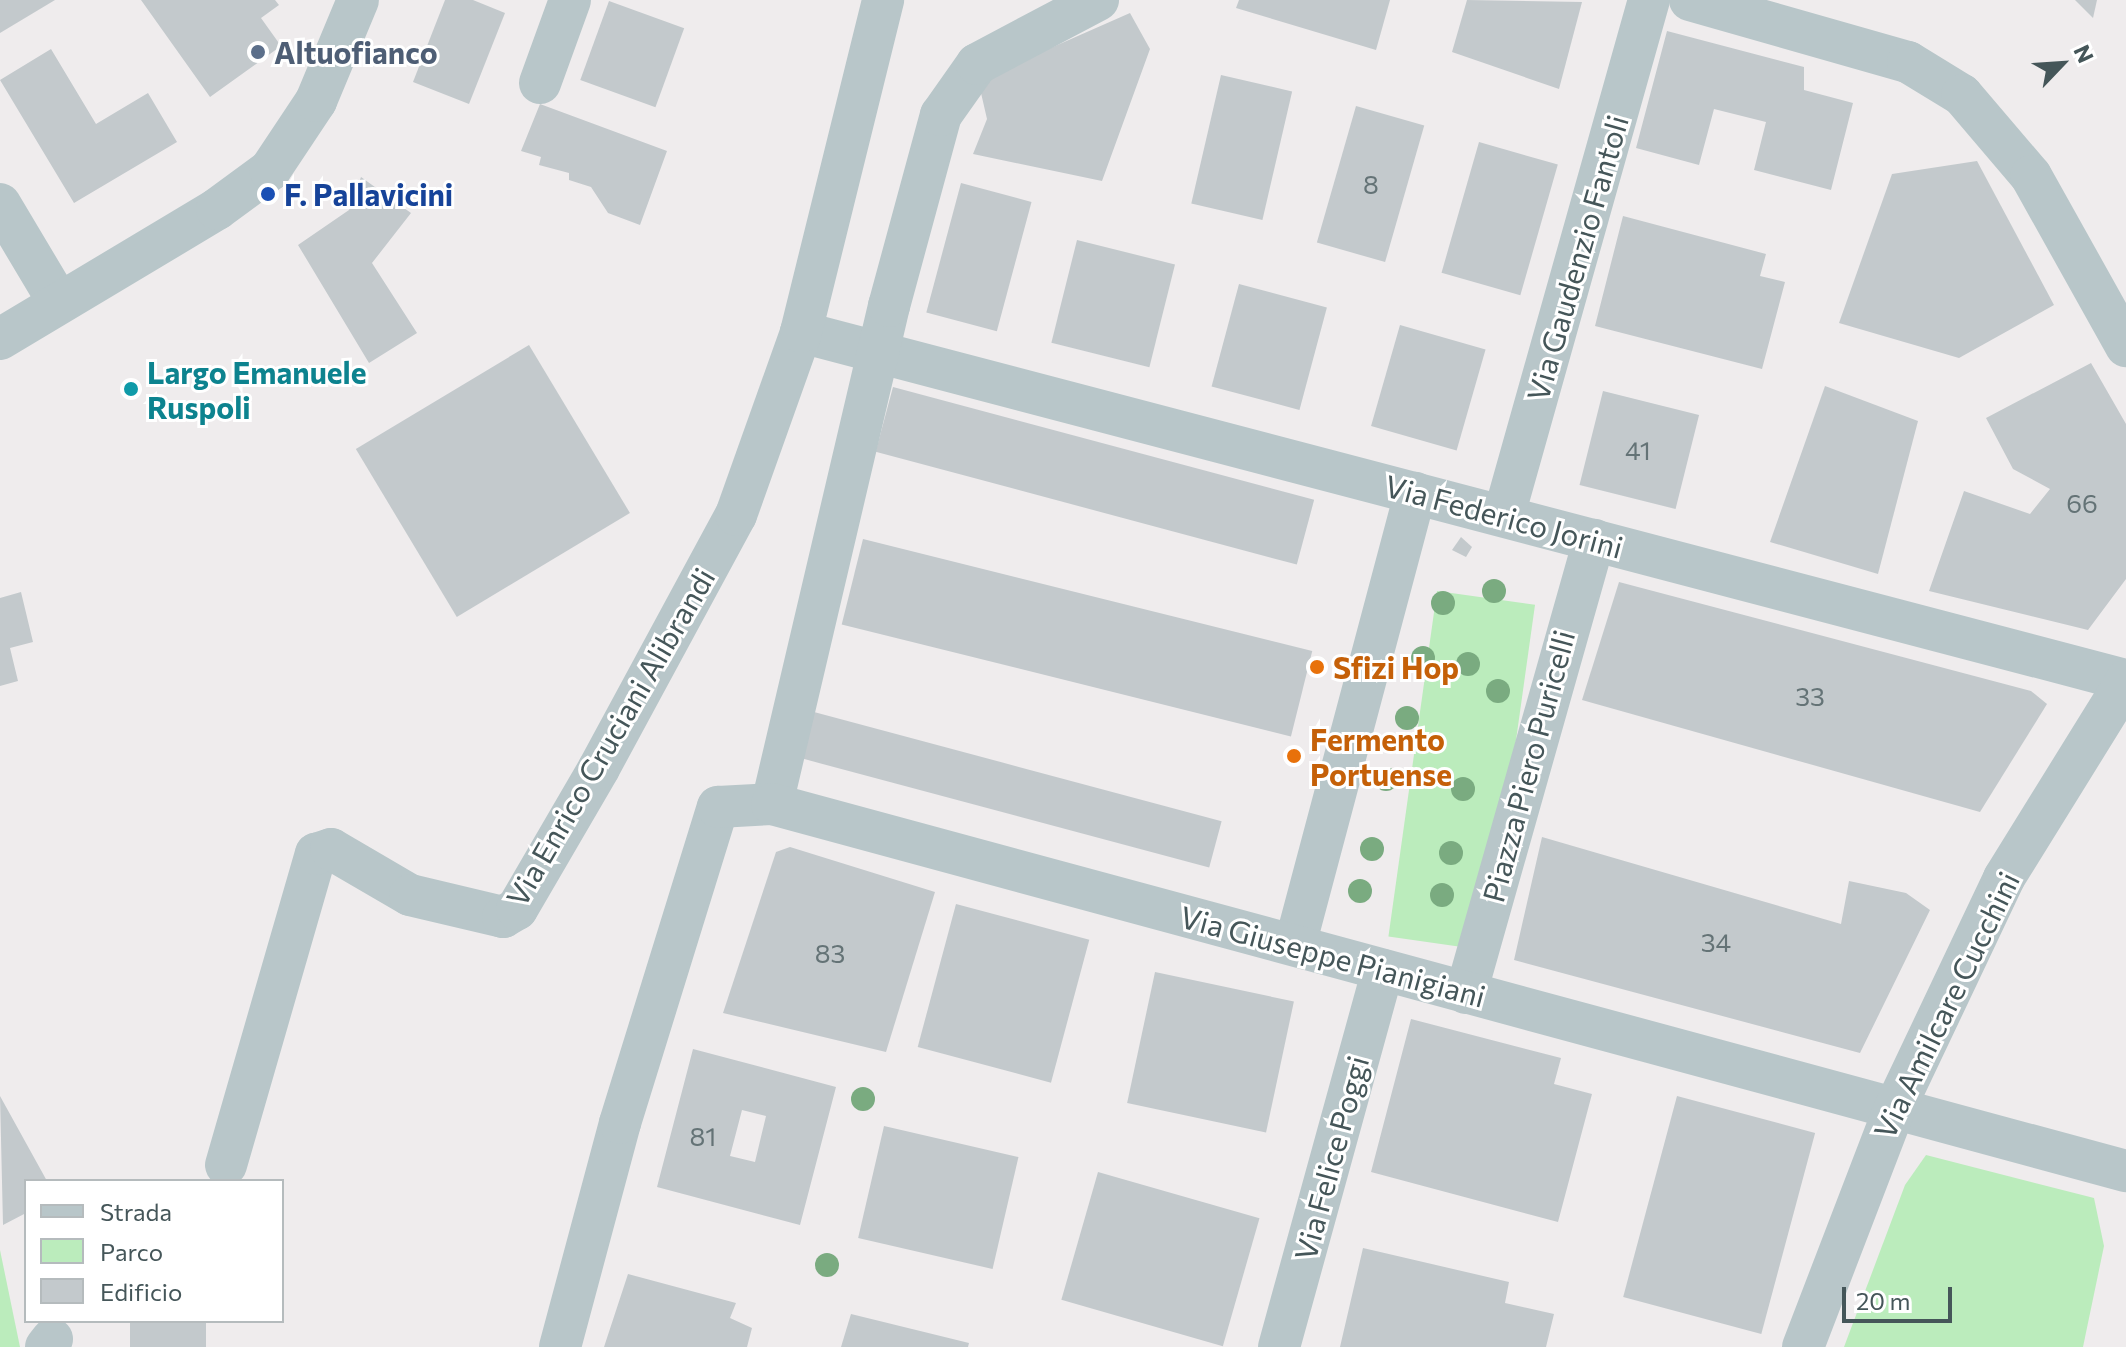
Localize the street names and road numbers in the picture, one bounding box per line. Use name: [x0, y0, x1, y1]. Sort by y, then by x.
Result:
street label: Via Gaudenzio Fantoli: [1519, 111, 1635, 405]
street label: Via Federico Jorini: [1381, 467, 1627, 565]
street label: Via Enrico Cruciani Alibrandi: [498, 562, 722, 912]
street label: Piazza Piero Puricelli: [1474, 626, 1582, 906]
street label: Via Amilcare Cucchini: [1866, 866, 2026, 1144]
street label: Via Giuseppe Pianigiani: [1176, 898, 1490, 1014]
street label: Via Felice Poggi: [1286, 1052, 1376, 1264]

